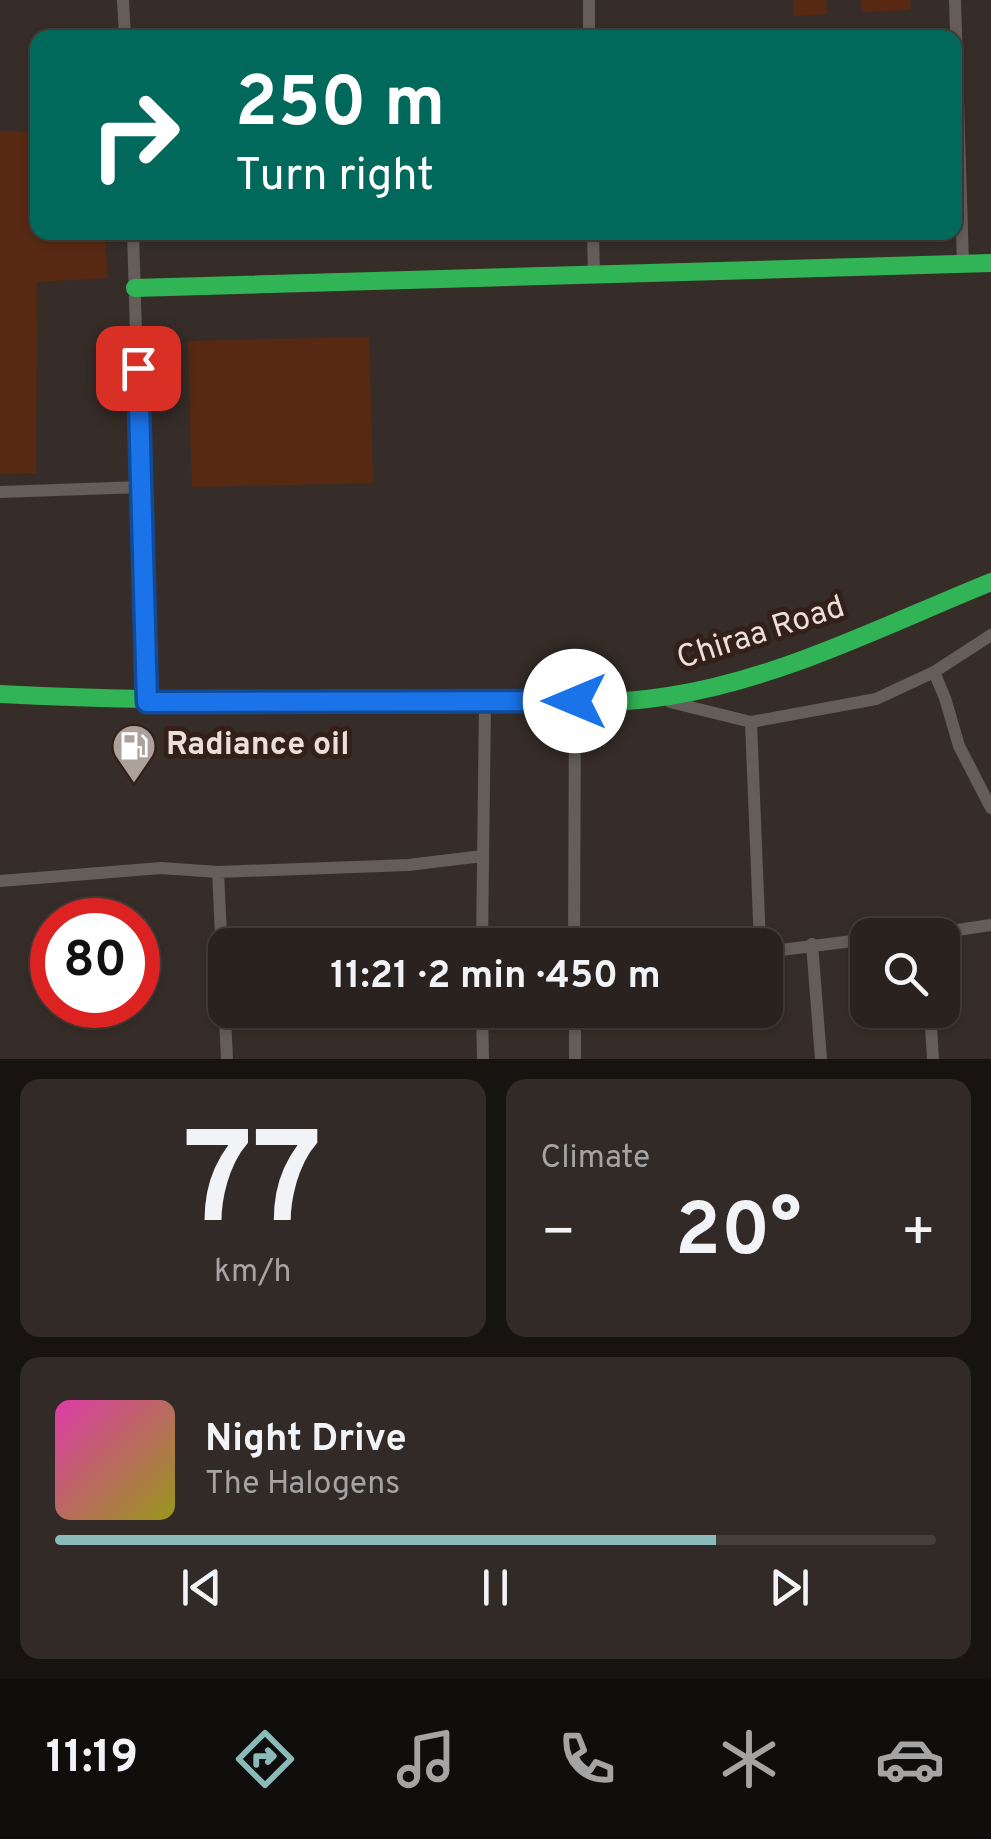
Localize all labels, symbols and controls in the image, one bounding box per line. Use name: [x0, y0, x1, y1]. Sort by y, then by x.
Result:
text: 250 m: [235, 62, 445, 151]
icon: right: [70, 70, 200, 200]
text: Turn right: [235, 149, 434, 206]
pin: [96, 326, 181, 411]
icon: arrive: [111, 341, 166, 396]
street label: Chiraa Road: [672, 588, 850, 680]
position arrow: [523, 649, 627, 753]
fuel station icon: Radiance oil: [111, 723, 157, 784]
place label: Radiance oil: [166, 726, 349, 766]
speed limit sign: 80: [30, 898, 160, 1028]
map controls: [850, 918, 960, 1028]
button: search: [850, 918, 960, 1028]
text: 11:21 · 2 min · 450 m: [330, 953, 661, 1002]
text: 77: [183, 1105, 322, 1270]
text: Climate: [541, 1139, 650, 1179]
text: 20°: [675, 1187, 801, 1282]
text: −: [541, 1200, 576, 1270]
text: +: [901, 1200, 936, 1270]
text: km/h: [214, 1253, 292, 1293]
text: Night Drive: [205, 1416, 407, 1465]
text: The Halogens: [205, 1465, 400, 1505]
icon: previous: [174, 1560, 229, 1615]
icon: pause: [468, 1560, 523, 1615]
icon: next: [762, 1560, 817, 1615]
icon: directions: [230, 1724, 300, 1794]
icon: music: [391, 1724, 461, 1794]
icon: phone: [552, 1724, 622, 1794]
icon: climate: [714, 1724, 784, 1794]
icon: car: [875, 1724, 945, 1794]
text: 11:19: [46, 1731, 138, 1788]

